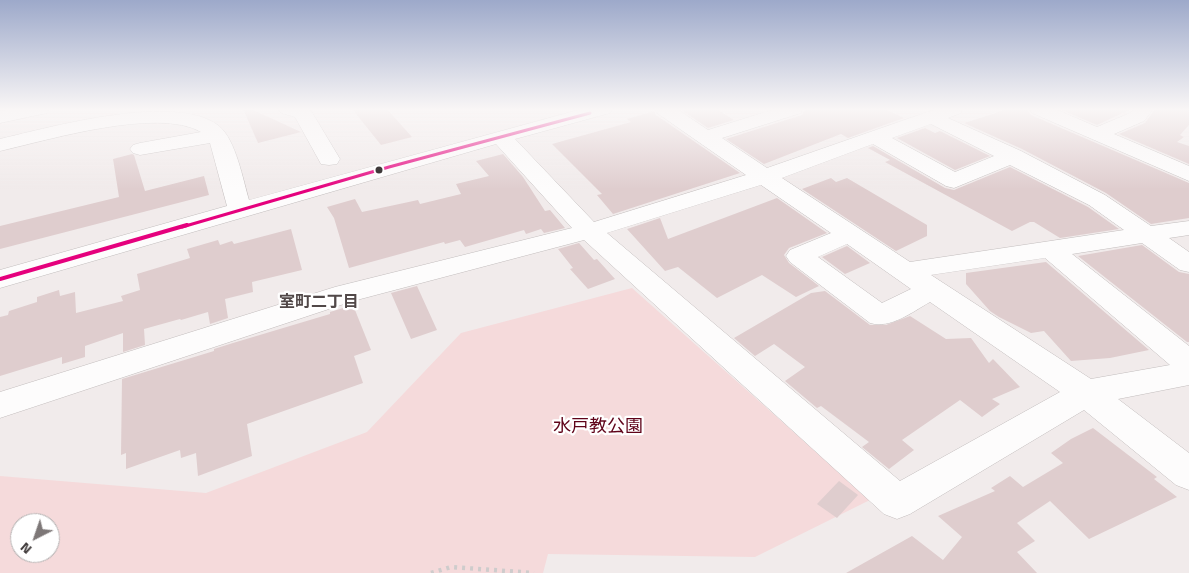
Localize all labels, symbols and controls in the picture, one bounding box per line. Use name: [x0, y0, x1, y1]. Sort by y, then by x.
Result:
unlabelled marker: [374, 165, 384, 175]
district label: 室町二丁目: [279, 293, 359, 313]
park label: 水戸教公園: [553, 417, 643, 439]
north arrow: [10, 513, 60, 563]
text: N: [15, 538, 36, 560]

